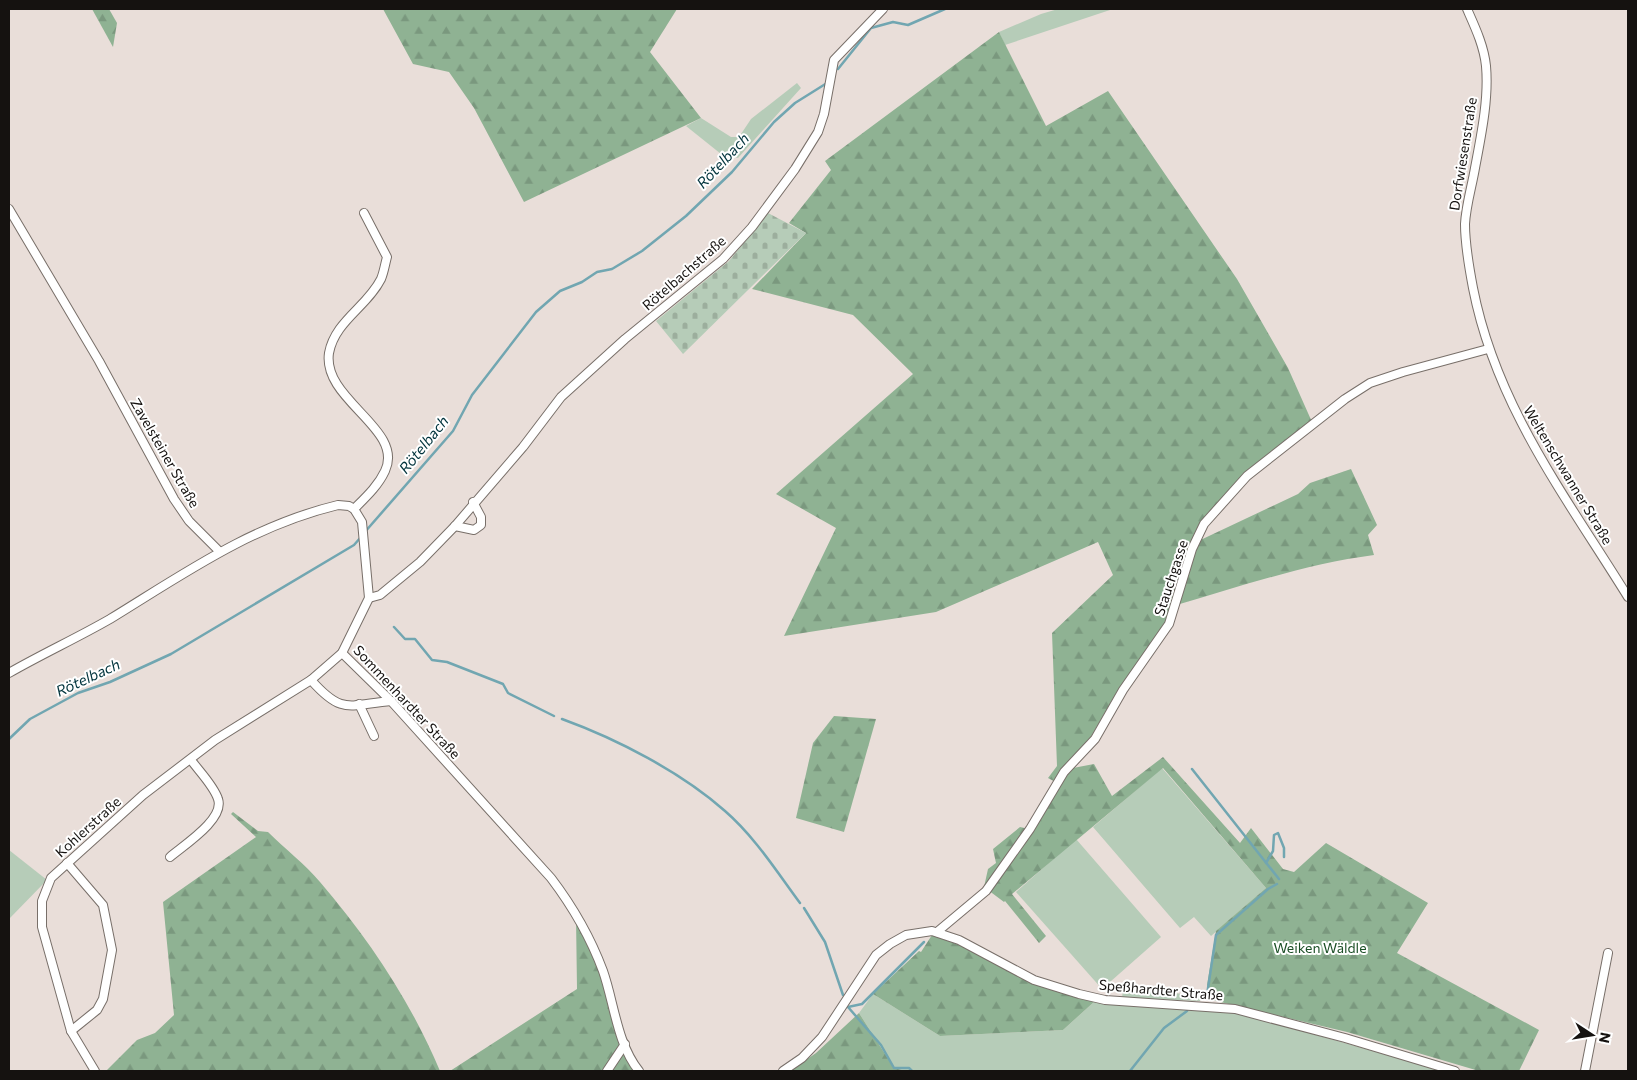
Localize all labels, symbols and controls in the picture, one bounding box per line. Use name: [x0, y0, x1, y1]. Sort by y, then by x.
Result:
street label: Dorfwiesenstraße: [1445, 96, 1480, 212]
water label: Rötelbach: [692, 129, 752, 192]
street label: Rötelbachstraße: [638, 232, 729, 313]
street label: Zavelsteiner Straße: [127, 395, 204, 510]
street label: Weltenschwanner Straße: [1520, 402, 1617, 547]
water label: Rötelbach: [395, 412, 452, 477]
street label: Stauchgasse: [1150, 538, 1191, 618]
street label: Sommenhardter Straße: [350, 641, 464, 762]
water label: Rötelbach: [53, 654, 123, 700]
street label: Kohlerstraße: [51, 793, 124, 860]
park label: Weiken Wäldle: [1273, 939, 1367, 956]
street label: Speßhardter Straße: [1098, 976, 1224, 1003]
north arrow: [1567, 1010, 1617, 1060]
text: N: [1596, 1031, 1615, 1045]

